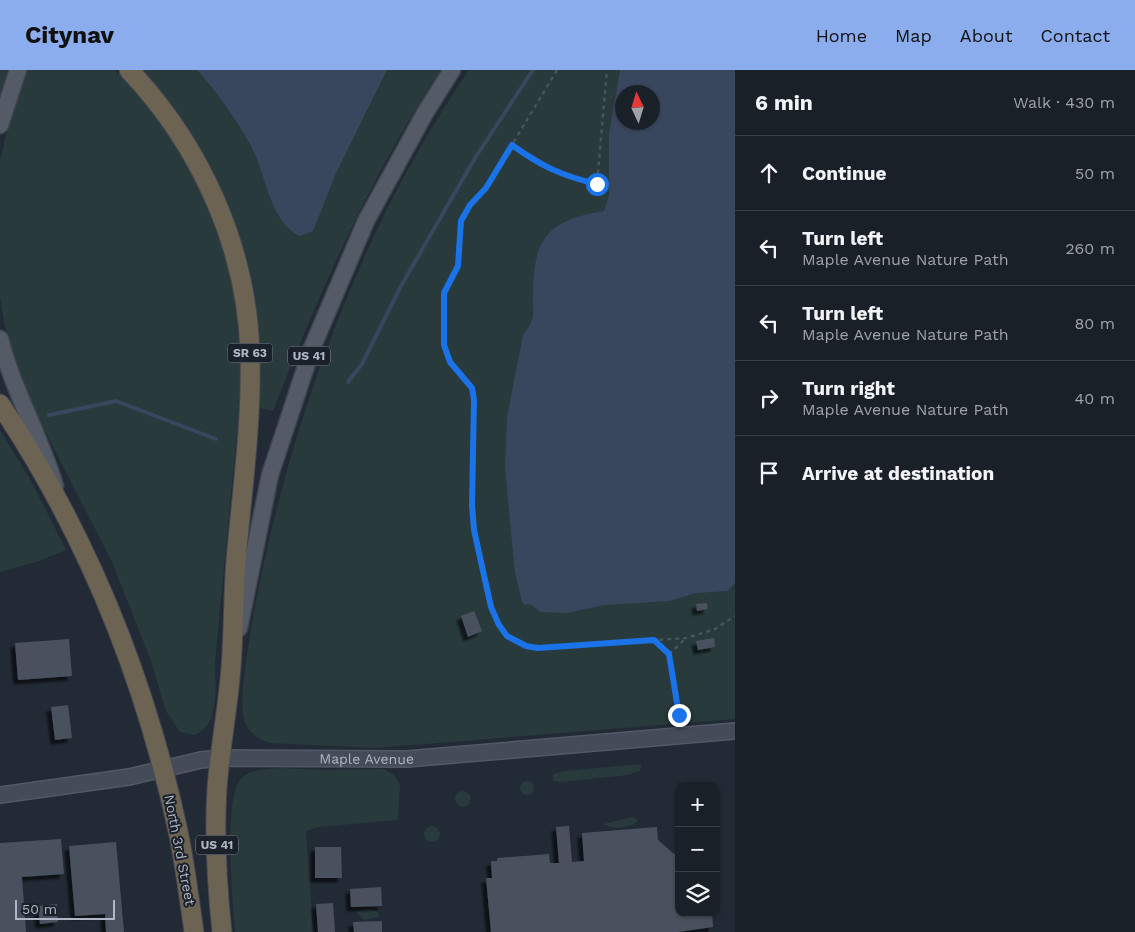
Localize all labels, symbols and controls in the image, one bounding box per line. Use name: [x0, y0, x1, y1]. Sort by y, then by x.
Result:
text: Citynav: [25, 21, 114, 49]
text: Home: [816, 25, 867, 46]
text: Map: [895, 25, 932, 46]
text: About: [960, 25, 1012, 46]
text: Contact: [1040, 25, 1110, 46]
north arrow: [615, 85, 660, 130]
text: 6 min: [755, 90, 813, 115]
text: Walk · 430 m: [1013, 93, 1115, 112]
icon: ahead: [755, 159, 783, 187]
text: Continue: [802, 162, 886, 185]
text: 50 m: [1075, 164, 1115, 183]
route start: [586, 173, 609, 196]
text: Turn left: [802, 227, 883, 250]
icon: left: [755, 234, 783, 262]
text: 260 m: [1065, 239, 1115, 258]
text: Maple Avenue Nature Path: [802, 250, 1009, 269]
text: Turn left: [802, 302, 883, 325]
icon: left: [755, 309, 783, 337]
text: 80 m: [1074, 314, 1115, 333]
text: Maple Avenue Nature Path: [802, 325, 1009, 344]
road number: SR 63: [228, 344, 272, 362]
road number: US 41: [288, 346, 330, 366]
text: Turn right: [802, 377, 895, 400]
icon: right: [755, 384, 783, 412]
text: 40 m: [1075, 389, 1115, 408]
text: Maple Avenue Nature Path: [802, 400, 1009, 419]
icon: arrive: [755, 459, 783, 487]
text: Arrive at destination: [802, 462, 994, 485]
route end: [668, 704, 691, 727]
street label: Maple Avenue: [319, 750, 415, 767]
map controls: [675, 782, 720, 917]
button: +: [675, 782, 720, 827]
street label: North 3rd Street: [161, 793, 199, 907]
button: −: [675, 827, 720, 872]
road number: US 41: [196, 836, 238, 854]
button: layers: [675, 872, 720, 917]
scale bar: [15, 897, 115, 920]
text: 50 m: [22, 901, 57, 917]

